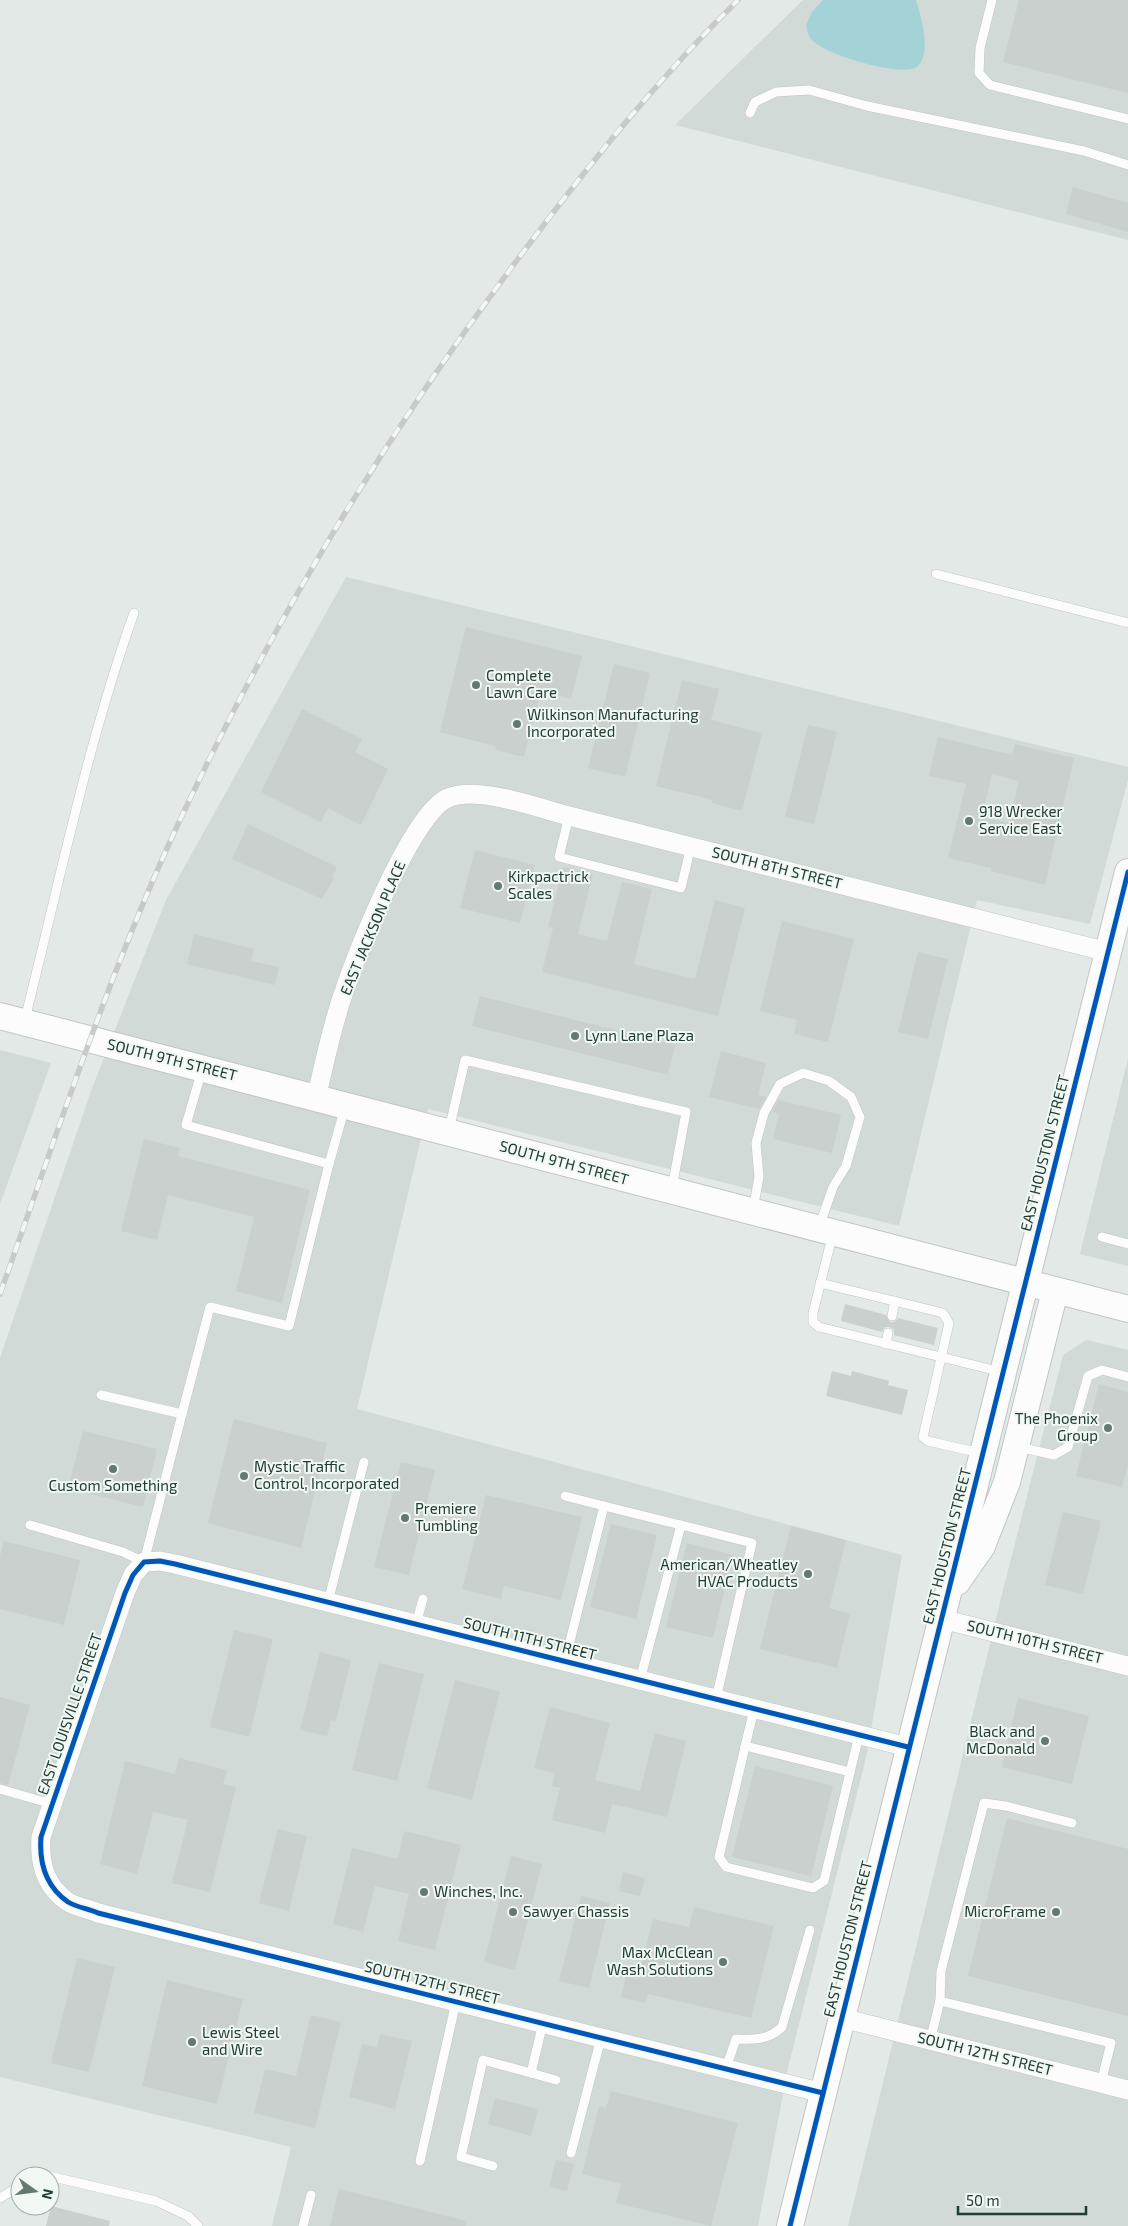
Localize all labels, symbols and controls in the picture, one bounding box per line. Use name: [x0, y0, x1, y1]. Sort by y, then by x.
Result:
place label: Complete Lawn Care: [486, 666, 557, 701]
marker: Complete Lawn Care: [470, 679, 482, 691]
place label: Wilkinson Manufacturing Incorporated: [527, 705, 699, 740]
marker: Wilkinson Manufacturing Incorporated: [511, 718, 523, 730]
place label: 918 Wrecker Service East: [979, 802, 1063, 837]
marker: 918 Wrecker Service East: [963, 815, 975, 827]
street label: SOUTH 8TH STREET: [710, 842, 845, 892]
street label: EAST JACKSON PLACE: [336, 858, 409, 998]
place label: Kirkpactrick Scales: [508, 867, 589, 902]
marker: Kirkpactrick Scales: [492, 880, 504, 892]
place label: Lynn Lane Plaza: [585, 1026, 694, 1044]
marker: Lynn Lane Plaza: [569, 1030, 581, 1042]
street label: SOUTH 9TH STREET: [105, 1034, 239, 1084]
street label: EAST HOUSTON STREET: [1016, 1072, 1072, 1233]
street label: SOUTH 9TH STREET: [498, 1136, 631, 1188]
place label: The Phoenix Group: [1015, 1409, 1098, 1444]
marker: The Phoenix Group: [1102, 1422, 1114, 1434]
place label: Mystic Traffic Control, Incorporated: [254, 1457, 399, 1492]
marker: Custom Something: [107, 1463, 119, 1475]
street label: EAST HOUSTON STREET: [918, 1465, 974, 1626]
marker: Mystic Traffic Control, Incorporated: [238, 1470, 250, 1482]
place label: Custom Something: [49, 1476, 178, 1494]
place label: Premiere Tumbling: [415, 1499, 479, 1534]
marker: Premiere Tumbling: [399, 1512, 411, 1524]
place label: American/Wheatley HVAC Products: [660, 1555, 798, 1590]
marker: American/Wheatley HVAC Products: [802, 1568, 814, 1580]
street label: SOUTH 11TH STREET: [462, 1613, 599, 1663]
street label: SOUTH 10TH STREET: [965, 1615, 1105, 1667]
street label: EAST LOUISVILLE STREET: [33, 1630, 105, 1797]
place label: Black and McDonald: [966, 1722, 1035, 1757]
marker: Black and McDonald: [1039, 1735, 1051, 1747]
street label: EAST HOUSTON STREET: [819, 1858, 875, 2019]
place label: Winches, Inc.: [434, 1882, 523, 1900]
marker: Winches, Inc.: [418, 1886, 430, 1898]
place label: Sawyer Chassis: [523, 1902, 629, 1920]
place label: MicroFrame: [964, 1902, 1046, 1920]
marker: Sawyer Chassis: [507, 1906, 519, 1918]
marker: MicroFrame: [1050, 1906, 1062, 1918]
place label: Max McClean Wash Solutions: [607, 1943, 713, 1978]
street label: SOUTH 12TH STREET: [363, 1956, 502, 2008]
marker: Max McClean Wash Solutions: [717, 1956, 729, 1968]
place label: Lewis Steel and Wire: [202, 2023, 280, 2058]
street label: SOUTH 12TH STREET: [916, 2027, 1055, 2079]
marker: Lewis Steel and Wire: [186, 2036, 198, 2048]
north arrow: [10, 2166, 60, 2216]
scale bar: [958, 2184, 1086, 2216]
text: N: [39, 2187, 58, 2201]
text: 50 m: [966, 2191, 1000, 2209]

